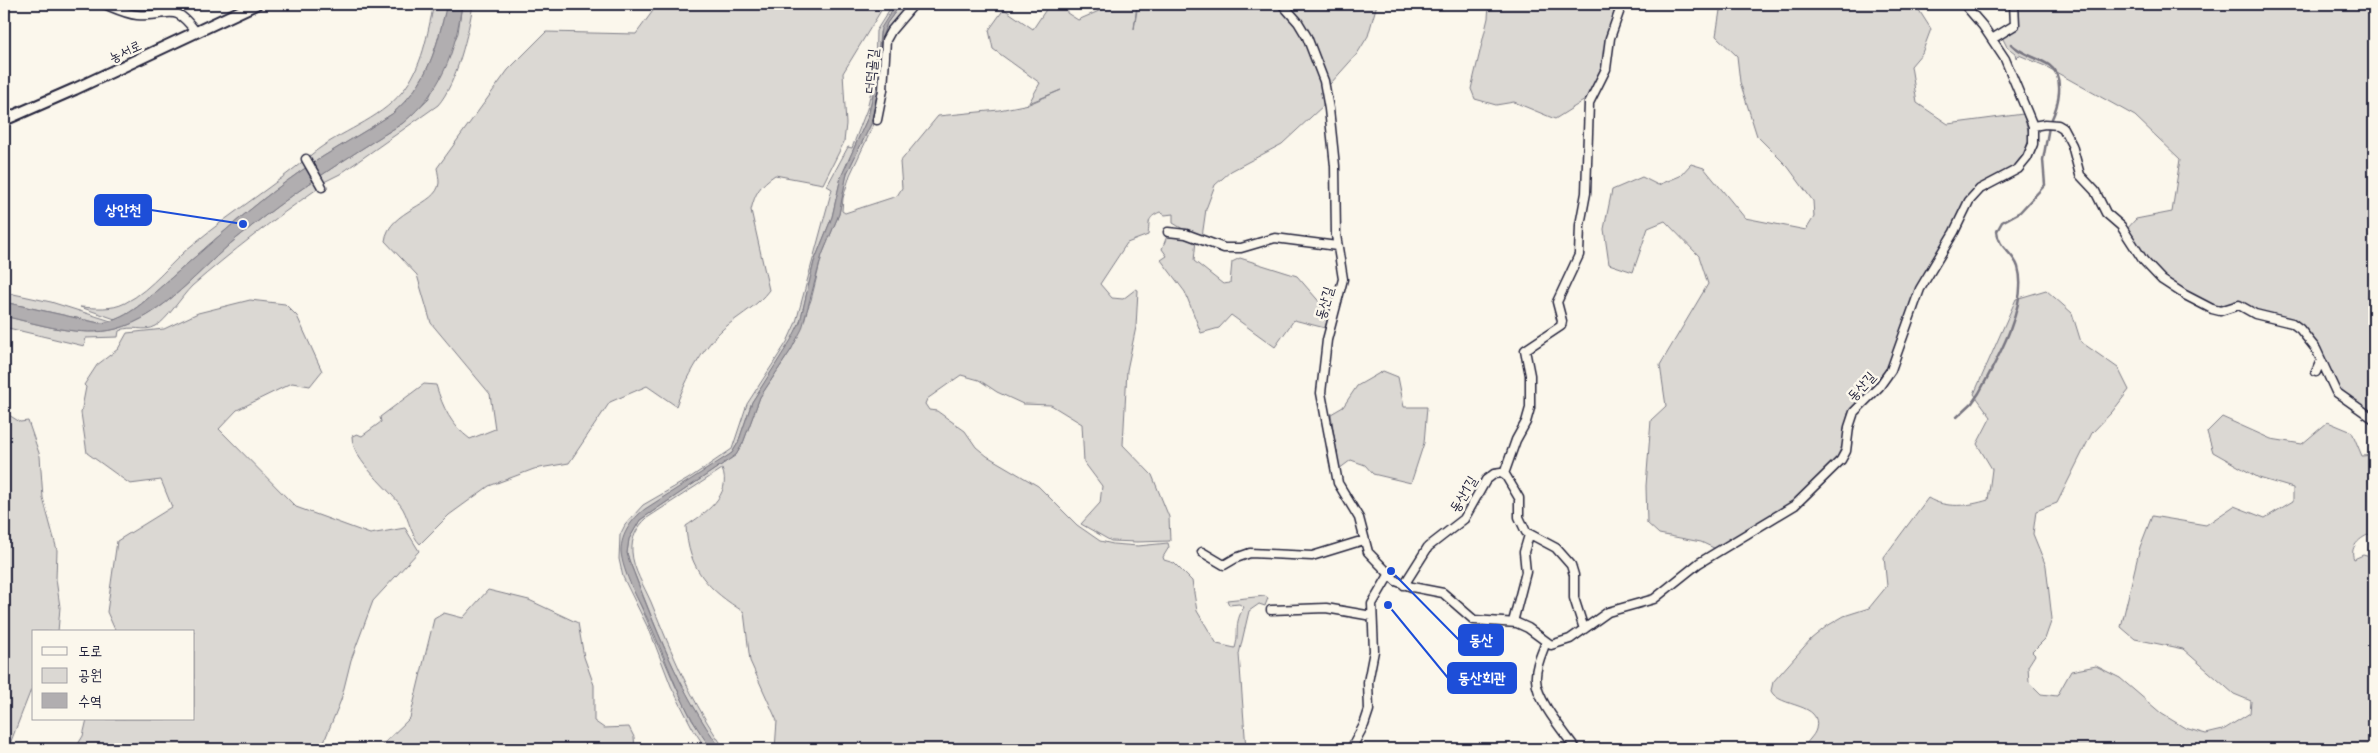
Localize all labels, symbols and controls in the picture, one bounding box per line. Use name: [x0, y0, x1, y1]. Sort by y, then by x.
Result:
street label: 농서로: [106, 36, 144, 66]
street label: 더덕골길: [860, 47, 882, 94]
callout: 상안천: [95, 195, 151, 225]
text: 상안천: [105, 200, 141, 219]
street label: 동산길: [1311, 284, 1338, 322]
street label: 동산길: [1843, 367, 1879, 405]
street label: 동산1길: [1445, 472, 1481, 516]
callout: 동산: [1459, 625, 1503, 655]
legend: [32, 630, 195, 720]
text: 동산: [1469, 630, 1493, 649]
text: 도로: [78, 641, 102, 660]
callout: 동산회관: [1448, 663, 1516, 693]
text: 공원: [78, 665, 102, 684]
text: 동산회관: [1458, 668, 1506, 687]
text: 수역: [78, 691, 102, 710]

